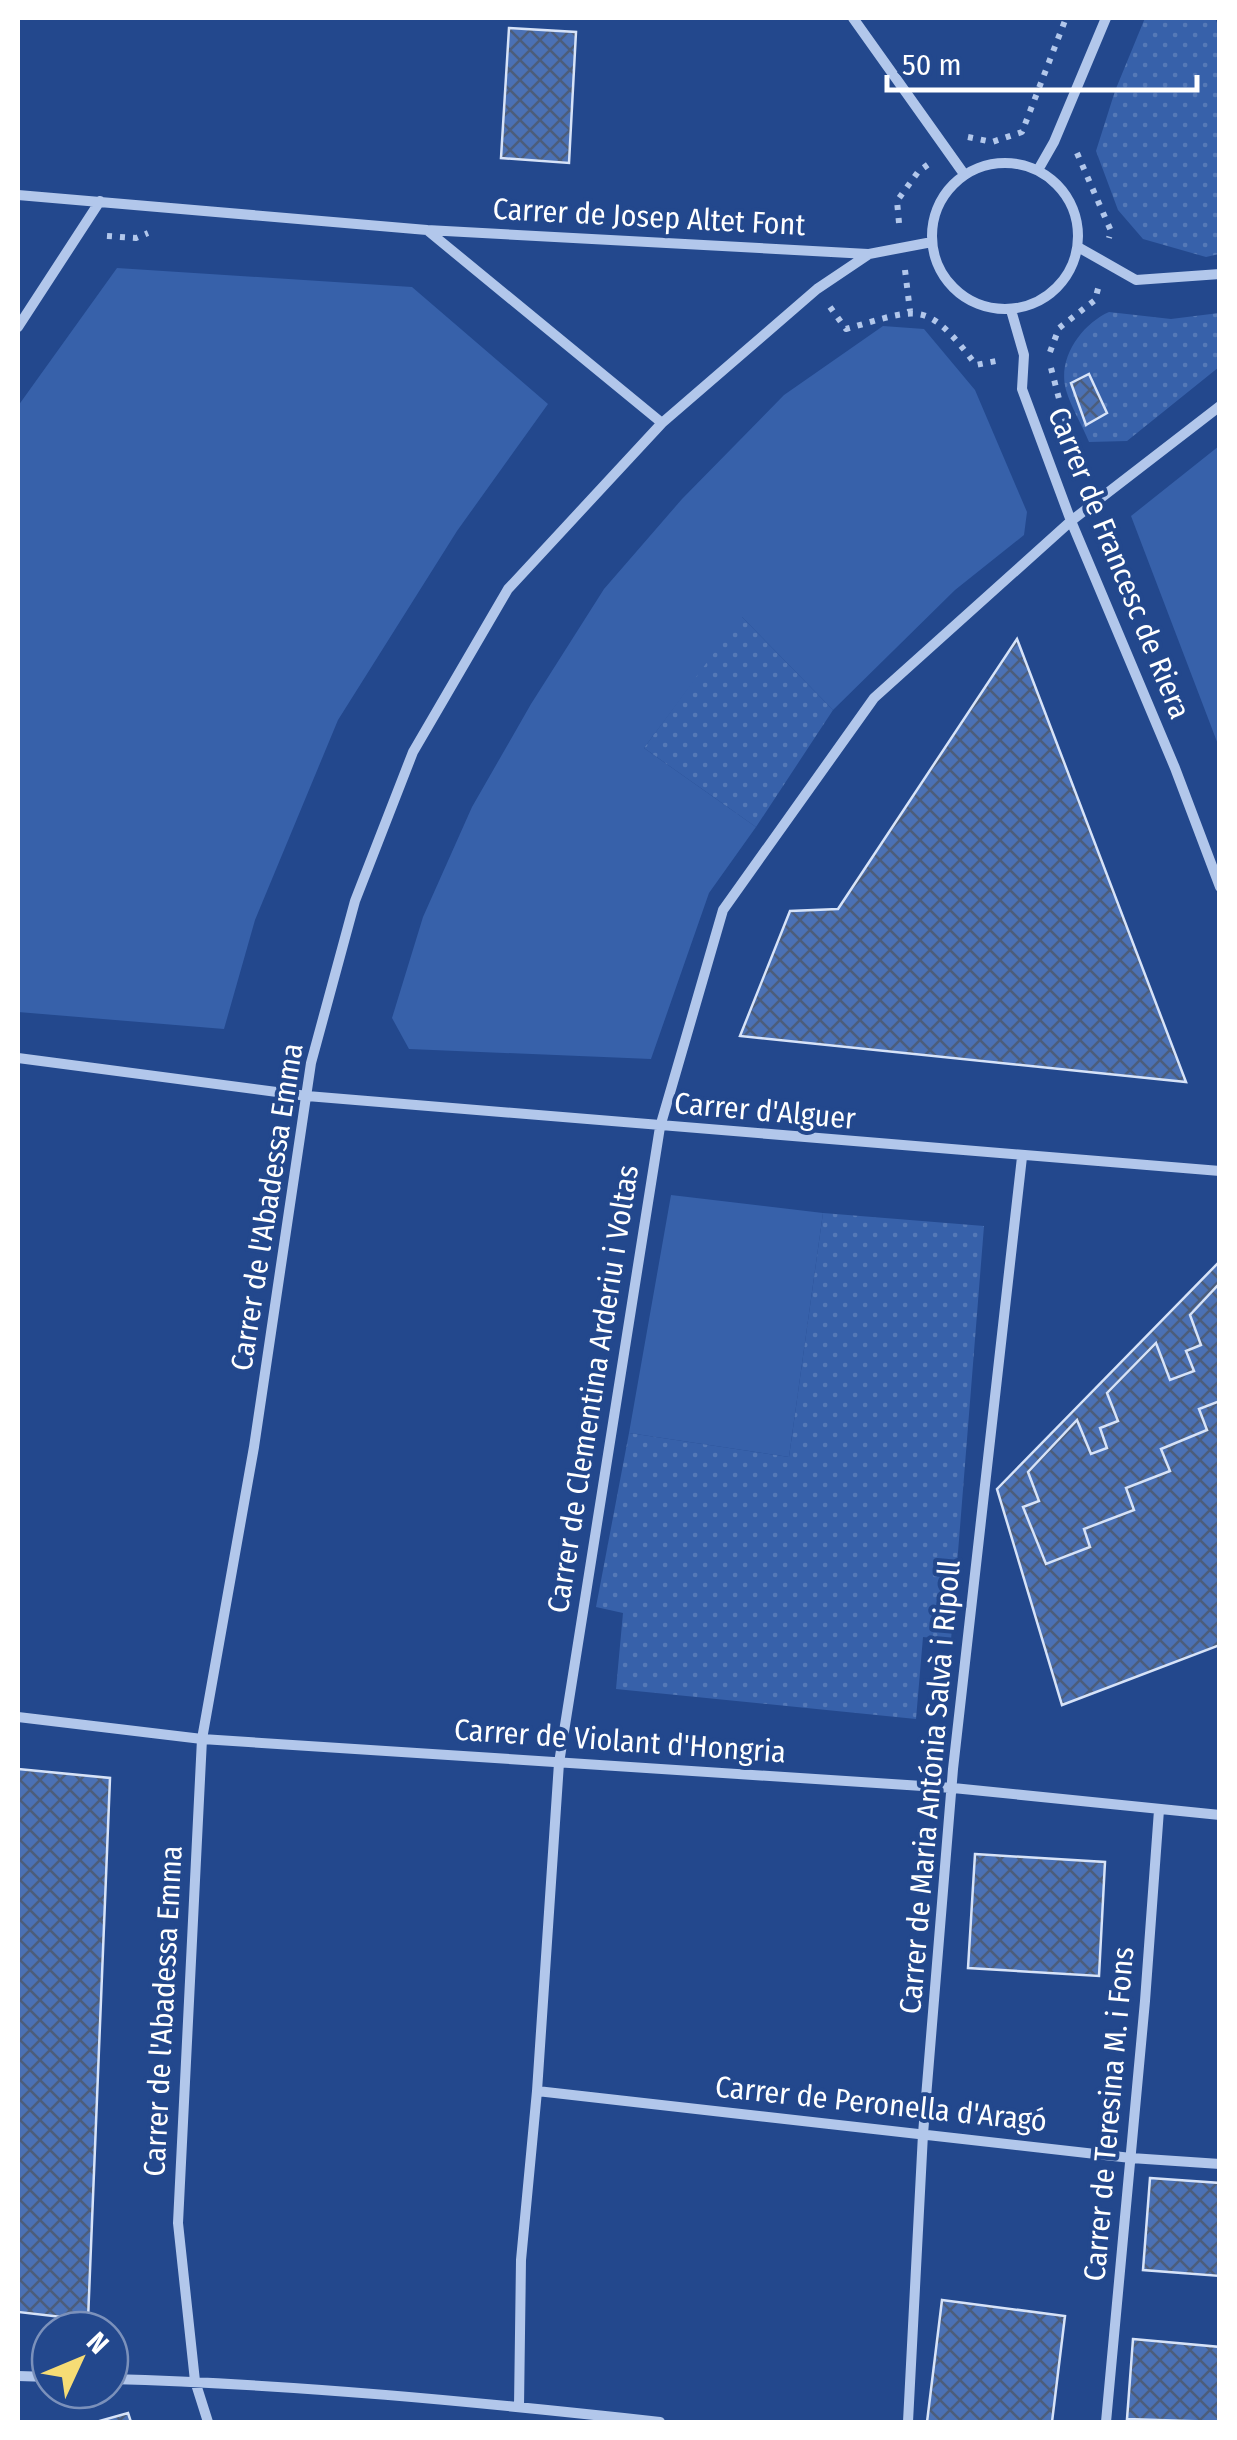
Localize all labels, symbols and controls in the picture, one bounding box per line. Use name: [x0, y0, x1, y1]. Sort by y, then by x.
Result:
scale bar: [887, 30, 1197, 92]
text: 50 m: [902, 47, 962, 83]
street label: Carrer de Josep Altet Font: [492, 191, 806, 243]
street label: Carrer de Francesc de Riera: [1040, 402, 1198, 724]
street label: Carrer de l'Abadessa Emma: [223, 1041, 311, 1373]
street label: Carrer d'Alguer: [673, 1085, 858, 1137]
street label: Carrer de Clementina Arderiu i Voltas: [540, 1162, 646, 1616]
street label: Carrer de Maria Antónia Salvà i Ripoll: [892, 1559, 968, 2015]
street label: Carrer de Violant d'Hongria: [453, 1711, 787, 1771]
street label: Carrer de l'Abadessa Emma: [136, 1845, 190, 2177]
street label: Carrer de Teresina M. i Fons: [1076, 1945, 1142, 2283]
street label: Carrer de Peronella d'Aragó: [713, 2069, 1049, 2139]
north arrow: [30, 2310, 130, 2410]
text: N: [80, 2325, 115, 2360]

